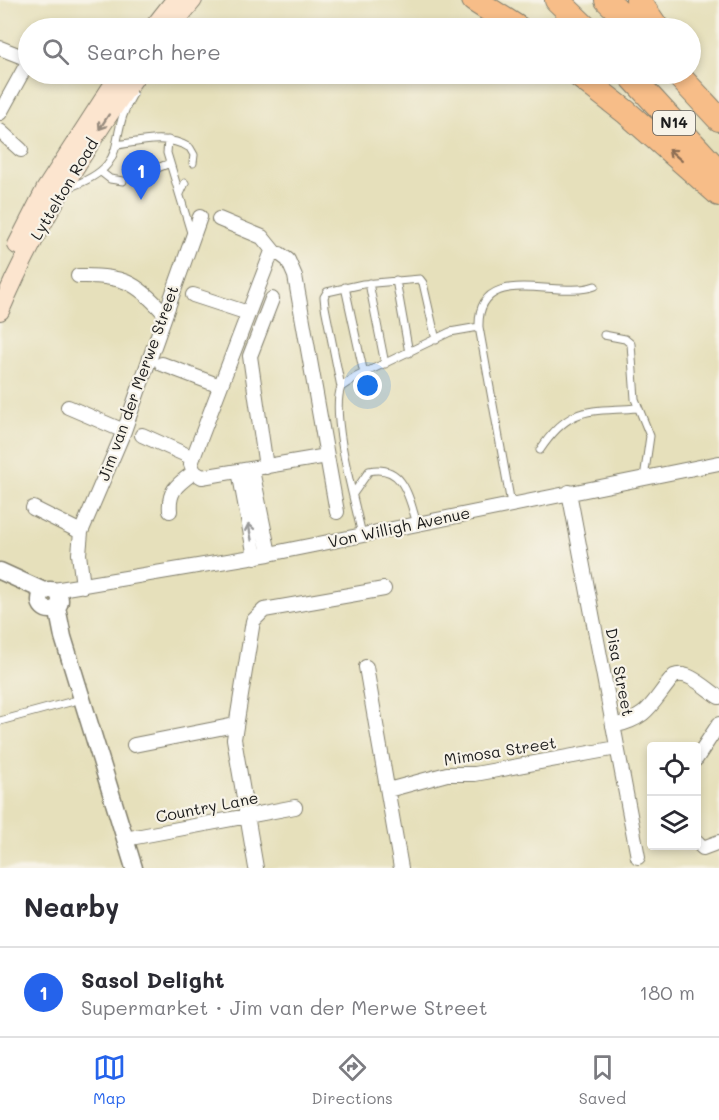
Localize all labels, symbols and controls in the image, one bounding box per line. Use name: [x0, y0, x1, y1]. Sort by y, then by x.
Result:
search box: [18, 18, 701, 84]
icon: search: [39, 35, 72, 68]
text: Search here: [87, 37, 221, 66]
road number: N14: [653, 111, 695, 135]
one-way arrow: [98, 113, 110, 130]
street label: Lyttelton Road: [25, 134, 102, 243]
one-way arrow: [668, 148, 683, 162]
pin: 1: [122, 150, 160, 200]
street label: Jim van der Merwe Street: [92, 282, 183, 483]
your location: [353, 371, 382, 400]
street label: Von Willigh Avenue: [326, 501, 472, 552]
one-way arrow: [244, 523, 255, 542]
street label: Disa Street: [602, 626, 639, 718]
street label: Mimosa Street: [442, 731, 558, 770]
map controls: [647, 742, 701, 850]
button: locate: [647, 742, 701, 796]
street label: Country Lane: [154, 786, 260, 827]
button: layers: [647, 796, 701, 850]
text: Nearby: [24, 890, 119, 924]
text: Sasol Delight: [81, 965, 225, 994]
text: 1: [39, 979, 48, 1005]
text: 180 m: [639, 979, 695, 1005]
text: Supermarket · Jim van der Merwe Street: [81, 994, 488, 1020]
tab: Map: [93, 1051, 126, 1108]
tab: Directions: [312, 1051, 393, 1108]
tab: Saved: [579, 1051, 626, 1108]

